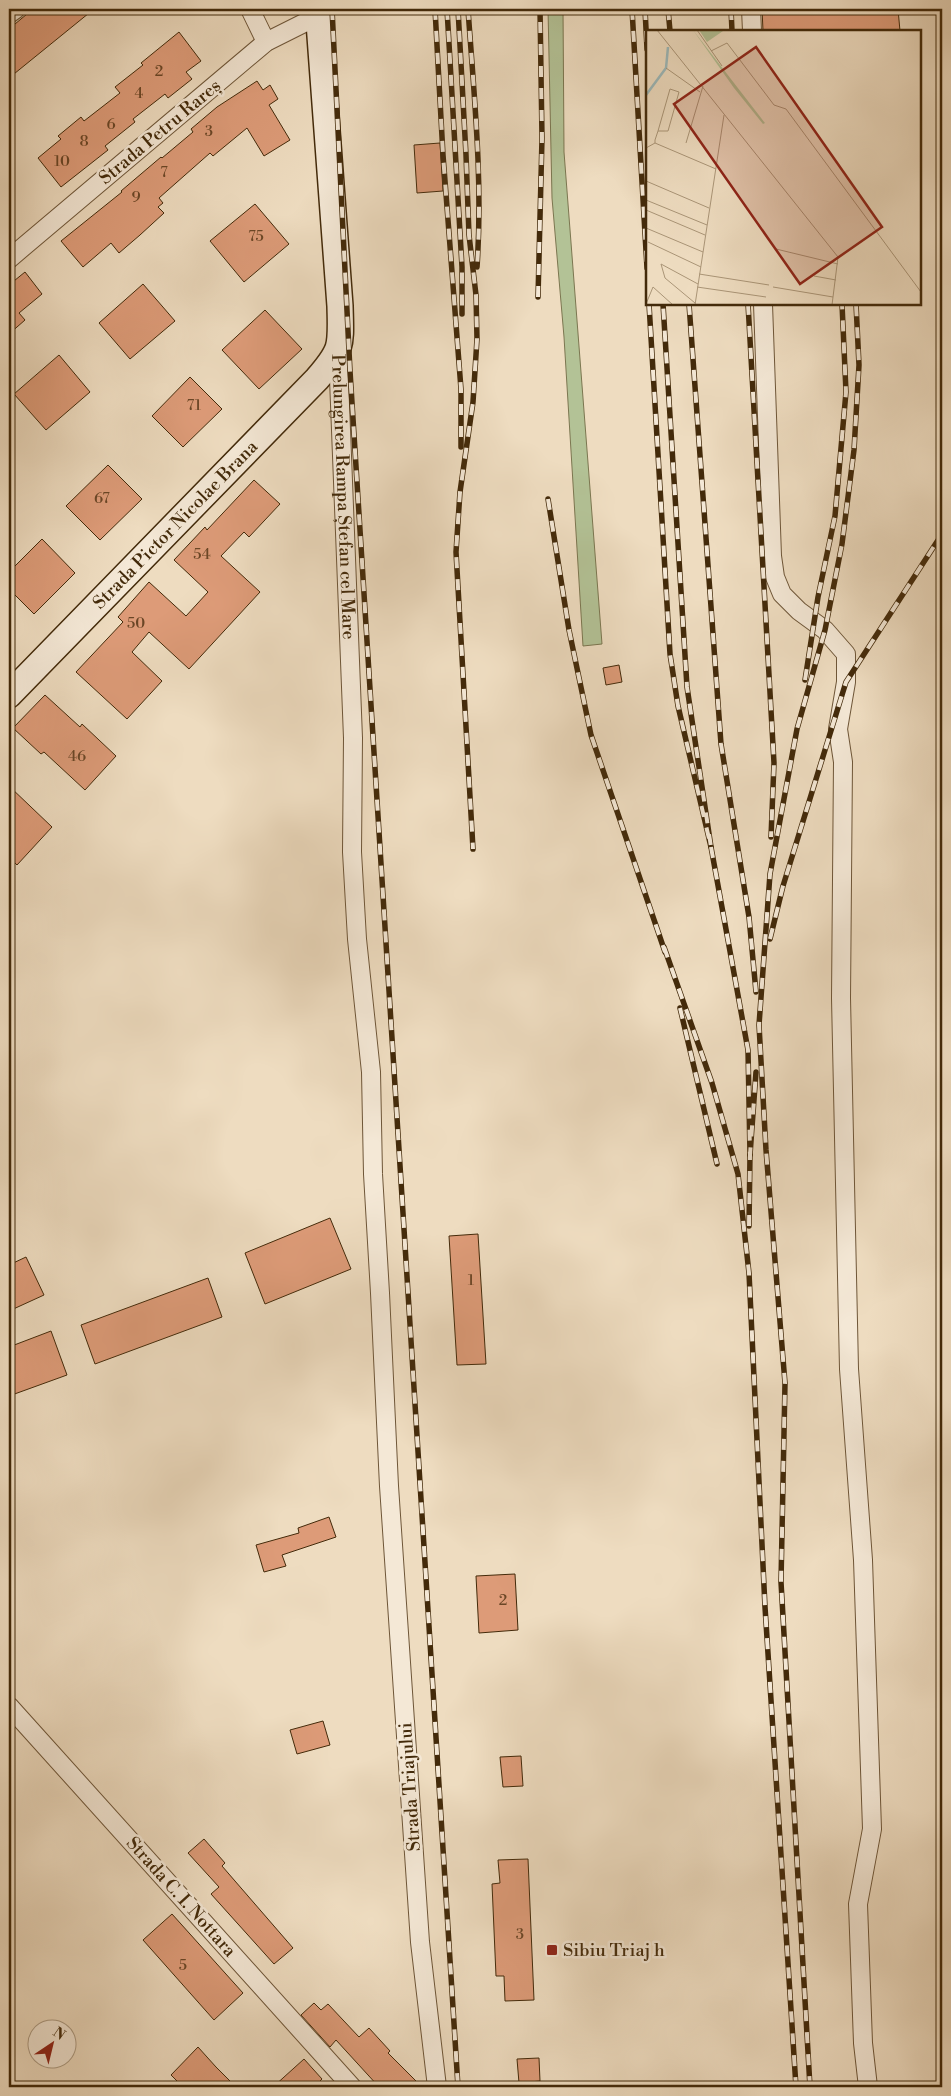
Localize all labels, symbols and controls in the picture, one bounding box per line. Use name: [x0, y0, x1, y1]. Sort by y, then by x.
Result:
inset map: [646, 30, 921, 305]
house number: 2: [155, 62, 163, 81]
street label: Strada Petru Rareș: [94, 74, 226, 190]
house number: 4: [135, 84, 144, 103]
house number: 6: [106, 115, 116, 134]
house number: 3: [205, 122, 213, 141]
house number: 8: [79, 132, 89, 151]
house number: 10: [54, 152, 70, 171]
house number: 7: [160, 163, 168, 182]
house number: 9: [131, 188, 141, 207]
house number: 75: [248, 227, 264, 246]
street label: Prelungirea Rampa Ștefan cel Mare: [327, 354, 361, 640]
house number: 71: [187, 396, 202, 415]
street label: Strada Pictor Nicolae Brana: [88, 435, 263, 614]
house number: 67: [94, 489, 110, 508]
house number: 54: [193, 545, 211, 564]
house number: 50: [127, 614, 145, 633]
house number: 46: [68, 747, 86, 766]
house number: 1: [468, 1271, 475, 1290]
house number: 2: [499, 1591, 507, 1610]
street label: Strada Triajului: [394, 1722, 426, 1852]
street label: Strada C. I. Nottara: [121, 1832, 242, 1963]
house number: 3: [516, 1925, 524, 1944]
place label: Sibiu Triaj h: [563, 1939, 665, 1962]
marker: Sibiu Triaj h: [545, 1943, 559, 1957]
house number: 5: [179, 1956, 187, 1975]
north arrow: [28, 2018, 78, 2068]
text: N: [49, 2024, 69, 2045]

